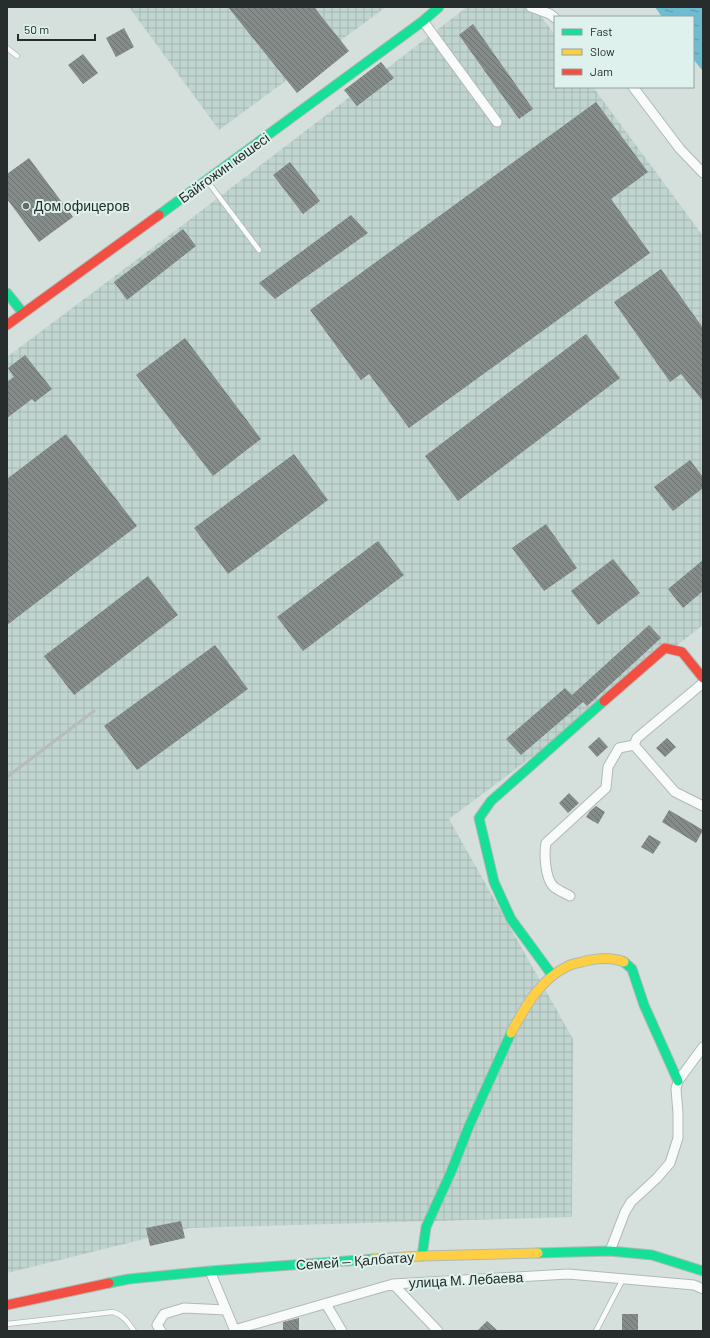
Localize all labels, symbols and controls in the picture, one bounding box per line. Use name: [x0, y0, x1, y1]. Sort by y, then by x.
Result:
scale bar: [18, 16, 95, 42]
legend: [554, 16, 694, 88]
text: 50 m: [24, 22, 49, 36]
text: Fast: [590, 24, 613, 38]
text: Slow: [590, 44, 615, 58]
text: Jam: [590, 64, 613, 78]
street label: Байғожин көшесі: [175, 129, 273, 206]
place label: Дом офицеров: [34, 197, 130, 214]
marker: Дом офицеров: [21, 201, 31, 211]
street label: Семей — Қалбатау: [295, 1248, 415, 1273]
street label: улица М. Лебаева: [408, 1268, 524, 1291]

